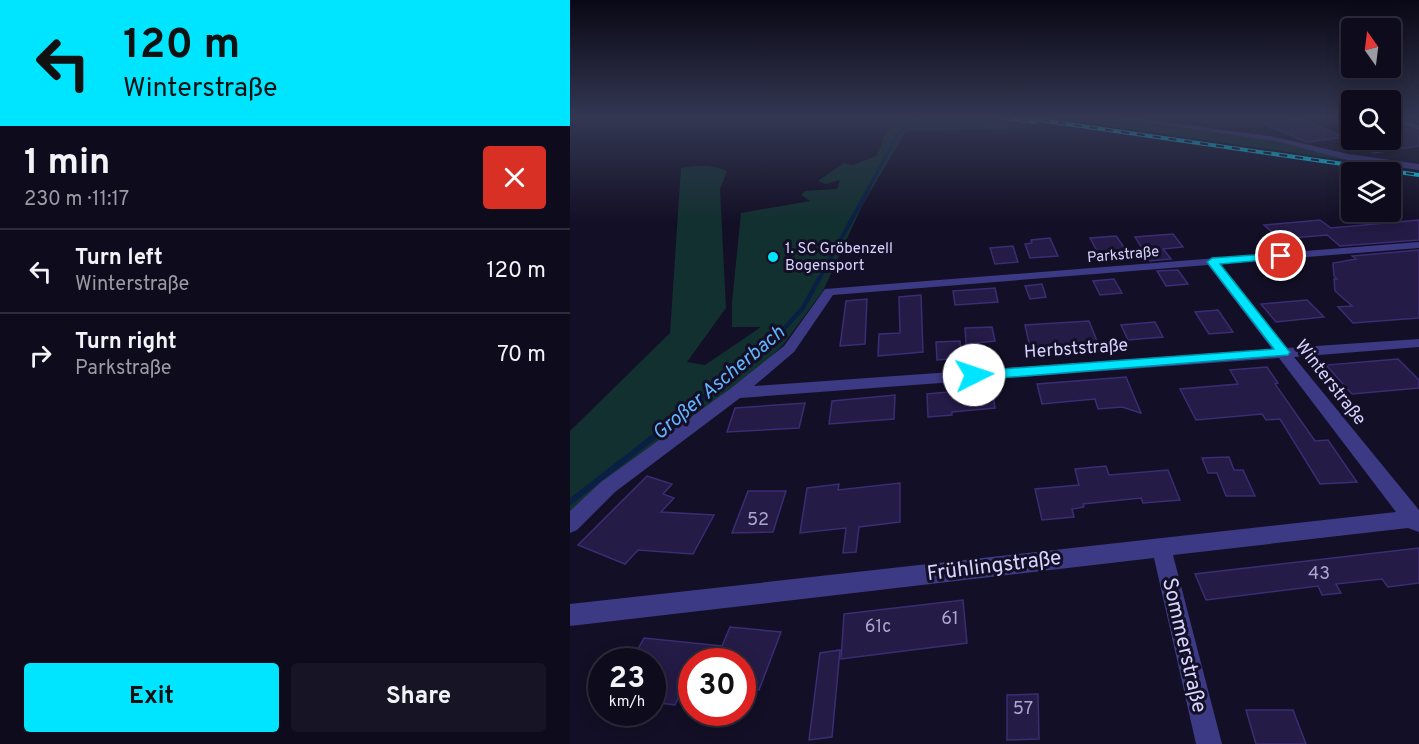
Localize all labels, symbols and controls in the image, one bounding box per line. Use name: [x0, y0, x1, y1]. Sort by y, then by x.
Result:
north arrow: [1341, 18, 1401, 78]
map controls: [1341, 18, 1401, 222]
text: 120 m: [123, 20, 240, 73]
icon: left: [24, 24, 102, 102]
text: Winterstraße: [123, 72, 277, 106]
button: search: [1341, 90, 1401, 150]
text: 1 min: [24, 141, 110, 187]
button: close: [483, 146, 546, 209]
button: layers: [1341, 162, 1401, 222]
text: 230 m · 11:17: [24, 187, 129, 213]
pin: [1255, 230, 1306, 281]
icon: arrive: [1264, 239, 1297, 272]
place label: 1. SC Gröbenzell Bogensport: [785, 240, 893, 276]
street label: Parkstraße: [1086, 243, 1160, 268]
text: Turn left: [75, 245, 163, 272]
marker: 1. SC Gröbenzell Bogensport: [766, 250, 780, 264]
icon: left: [24, 255, 57, 288]
text: 120 m: [486, 258, 546, 285]
text: Winterstraße: [75, 272, 189, 298]
water label: Großer Ascherbach: [648, 320, 791, 447]
text: Turn right: [75, 329, 177, 356]
street label: Herbststraße: [1023, 334, 1129, 365]
street label: Winterstraße: [1289, 335, 1371, 431]
icon: right: [24, 339, 57, 372]
text: 70 m: [497, 342, 546, 369]
position arrow: [942, 343, 1006, 407]
text: Parkstraße: [75, 356, 172, 382]
house number: 52: [747, 509, 769, 532]
street label: Frühlingstraße: [925, 545, 1063, 588]
house number: 43: [1308, 563, 1330, 586]
street label: Sommerstraße: [1155, 575, 1212, 716]
house number: 61: [941, 608, 959, 631]
house number: 61c: [865, 616, 891, 639]
speed limit sign: 30: [678, 648, 756, 726]
text: 23: [609, 661, 645, 698]
button: Exit: [24, 663, 279, 732]
button: Share: [291, 663, 546, 732]
text: km/h: [609, 693, 645, 712]
house number: 57: [1013, 698, 1033, 721]

